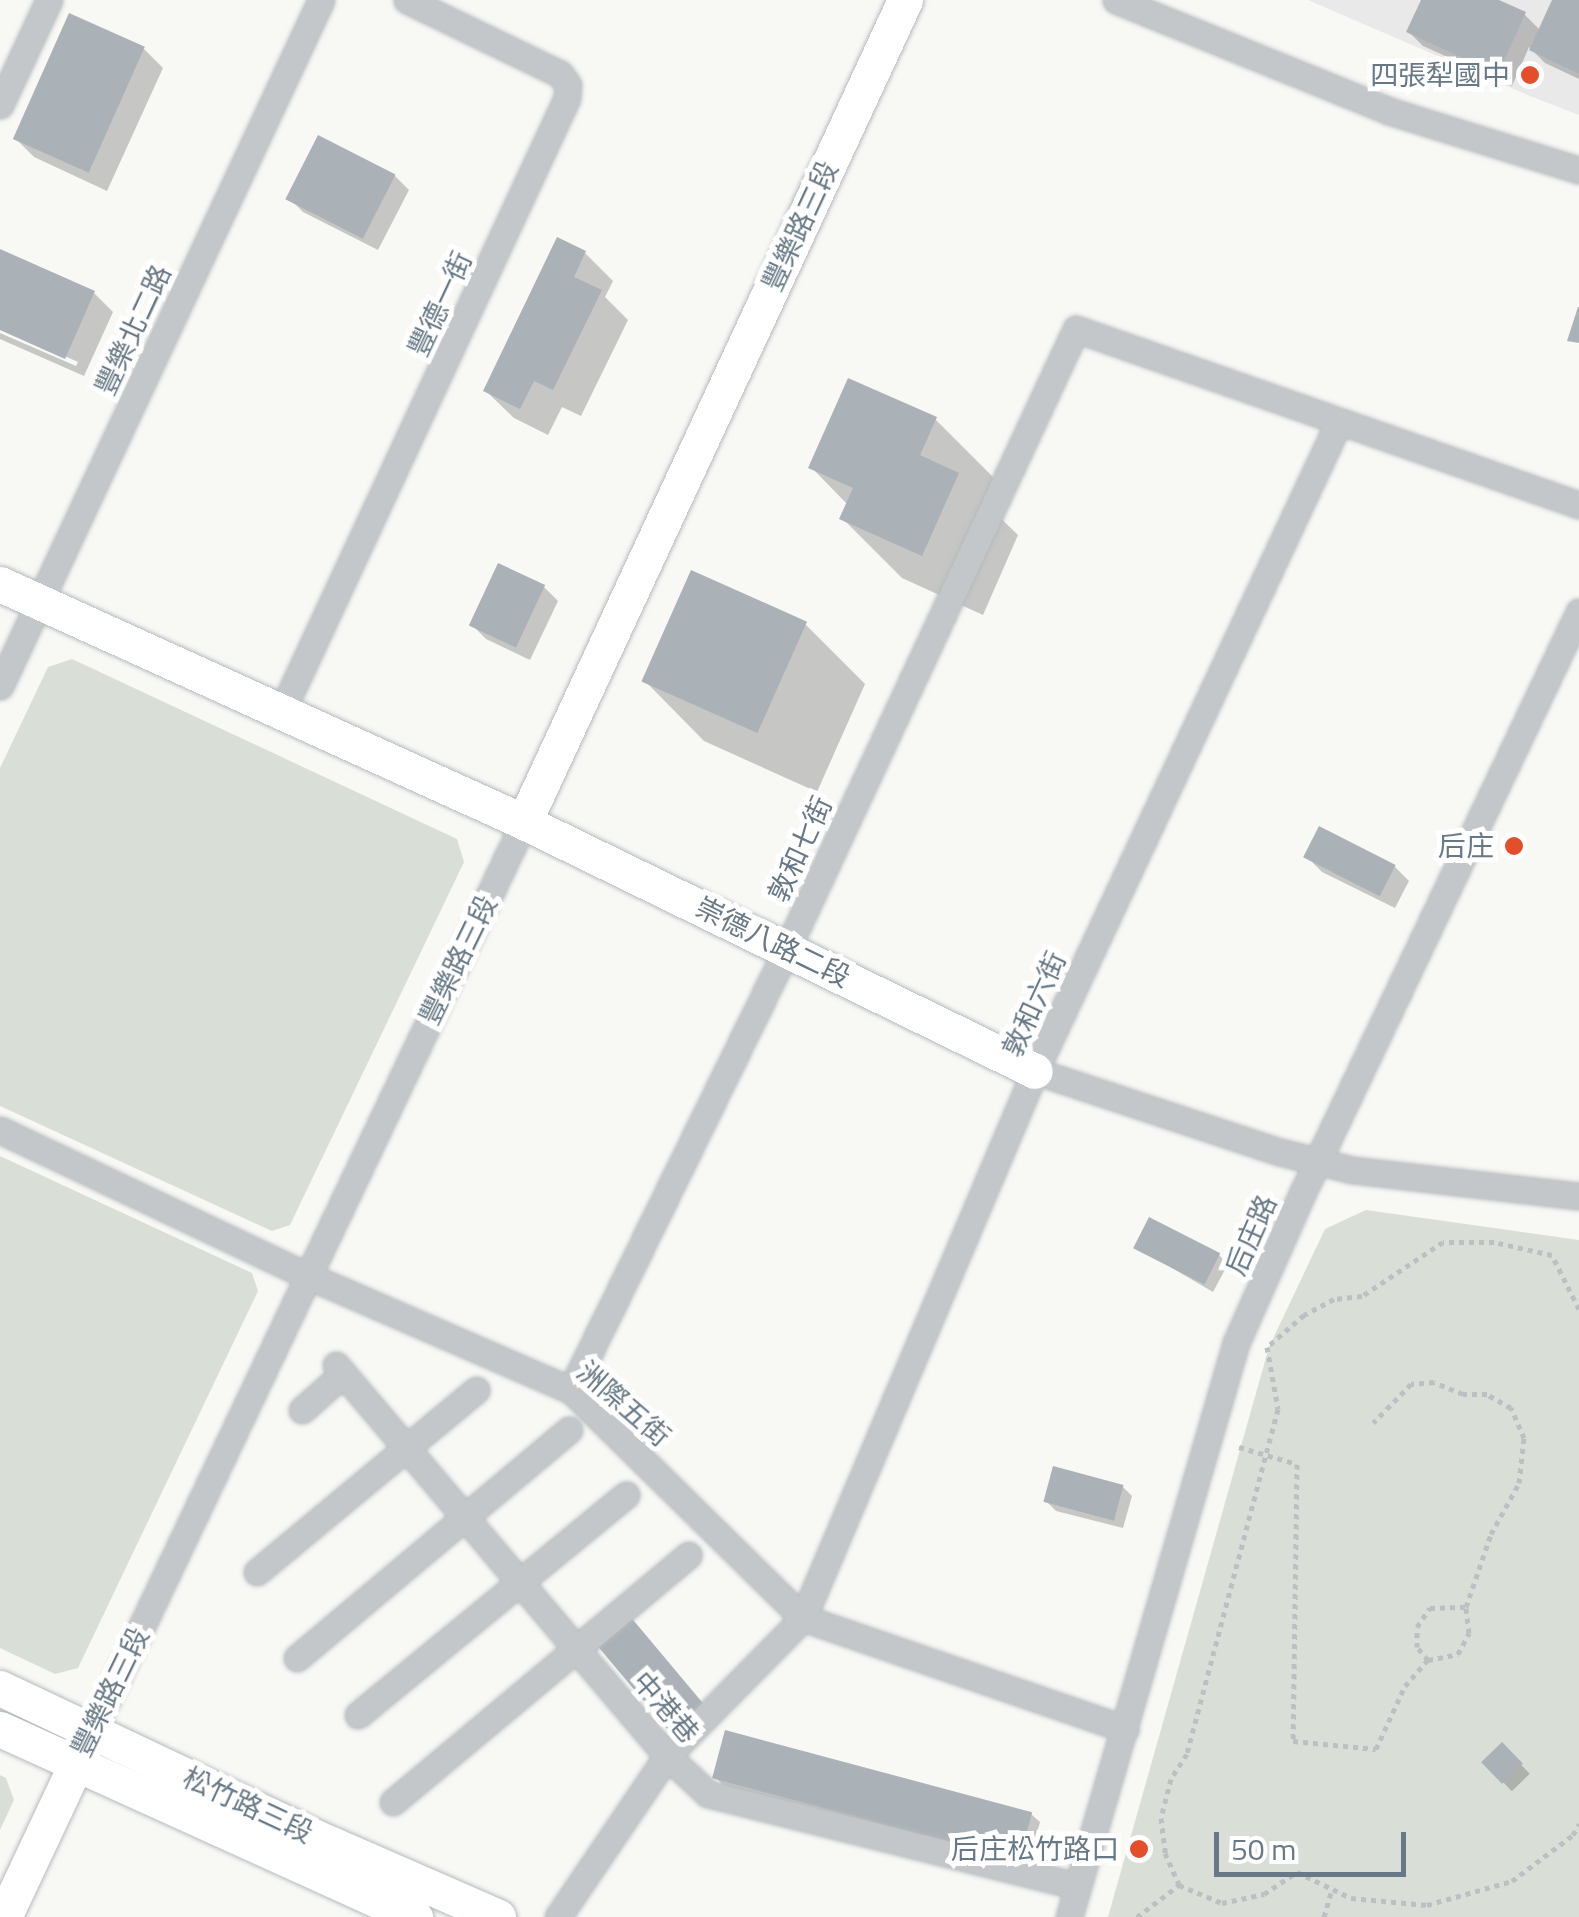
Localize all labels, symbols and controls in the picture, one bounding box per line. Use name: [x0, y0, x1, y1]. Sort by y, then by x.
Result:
place label: 四張犁國中: [1370, 58, 1510, 92]
marker: 四張犁國中: [1519, 64, 1541, 86]
street label: 豐樂路三段: [755, 155, 845, 297]
street label: 豐德一街: [401, 246, 479, 362]
street label: 豐樂北二路: [88, 259, 178, 401]
street label: 敦和七街: [761, 791, 839, 907]
place label: 后庄: [1438, 829, 1494, 863]
marker: 后庄: [1503, 835, 1525, 857]
street label: 豐樂路三段: [412, 890, 504, 1030]
street label: 崇德八路二段: [690, 890, 856, 994]
street label: 敦和六街: [995, 946, 1073, 1062]
street label: 后庄路: [1219, 1190, 1283, 1280]
street label: 洲際五街: [571, 1355, 677, 1453]
street label: 豐樂路三段: [64, 1622, 156, 1762]
street label: 中港巷: [626, 1664, 706, 1750]
street label: 松竹路三段: [177, 1760, 319, 1850]
scale bar: [1219, 1812, 1412, 1874]
text: 50 m: [1231, 1826, 1296, 1872]
place label: 后庄松竹路口: [951, 1832, 1119, 1866]
marker: 后庄松竹路口: [1128, 1838, 1150, 1860]

